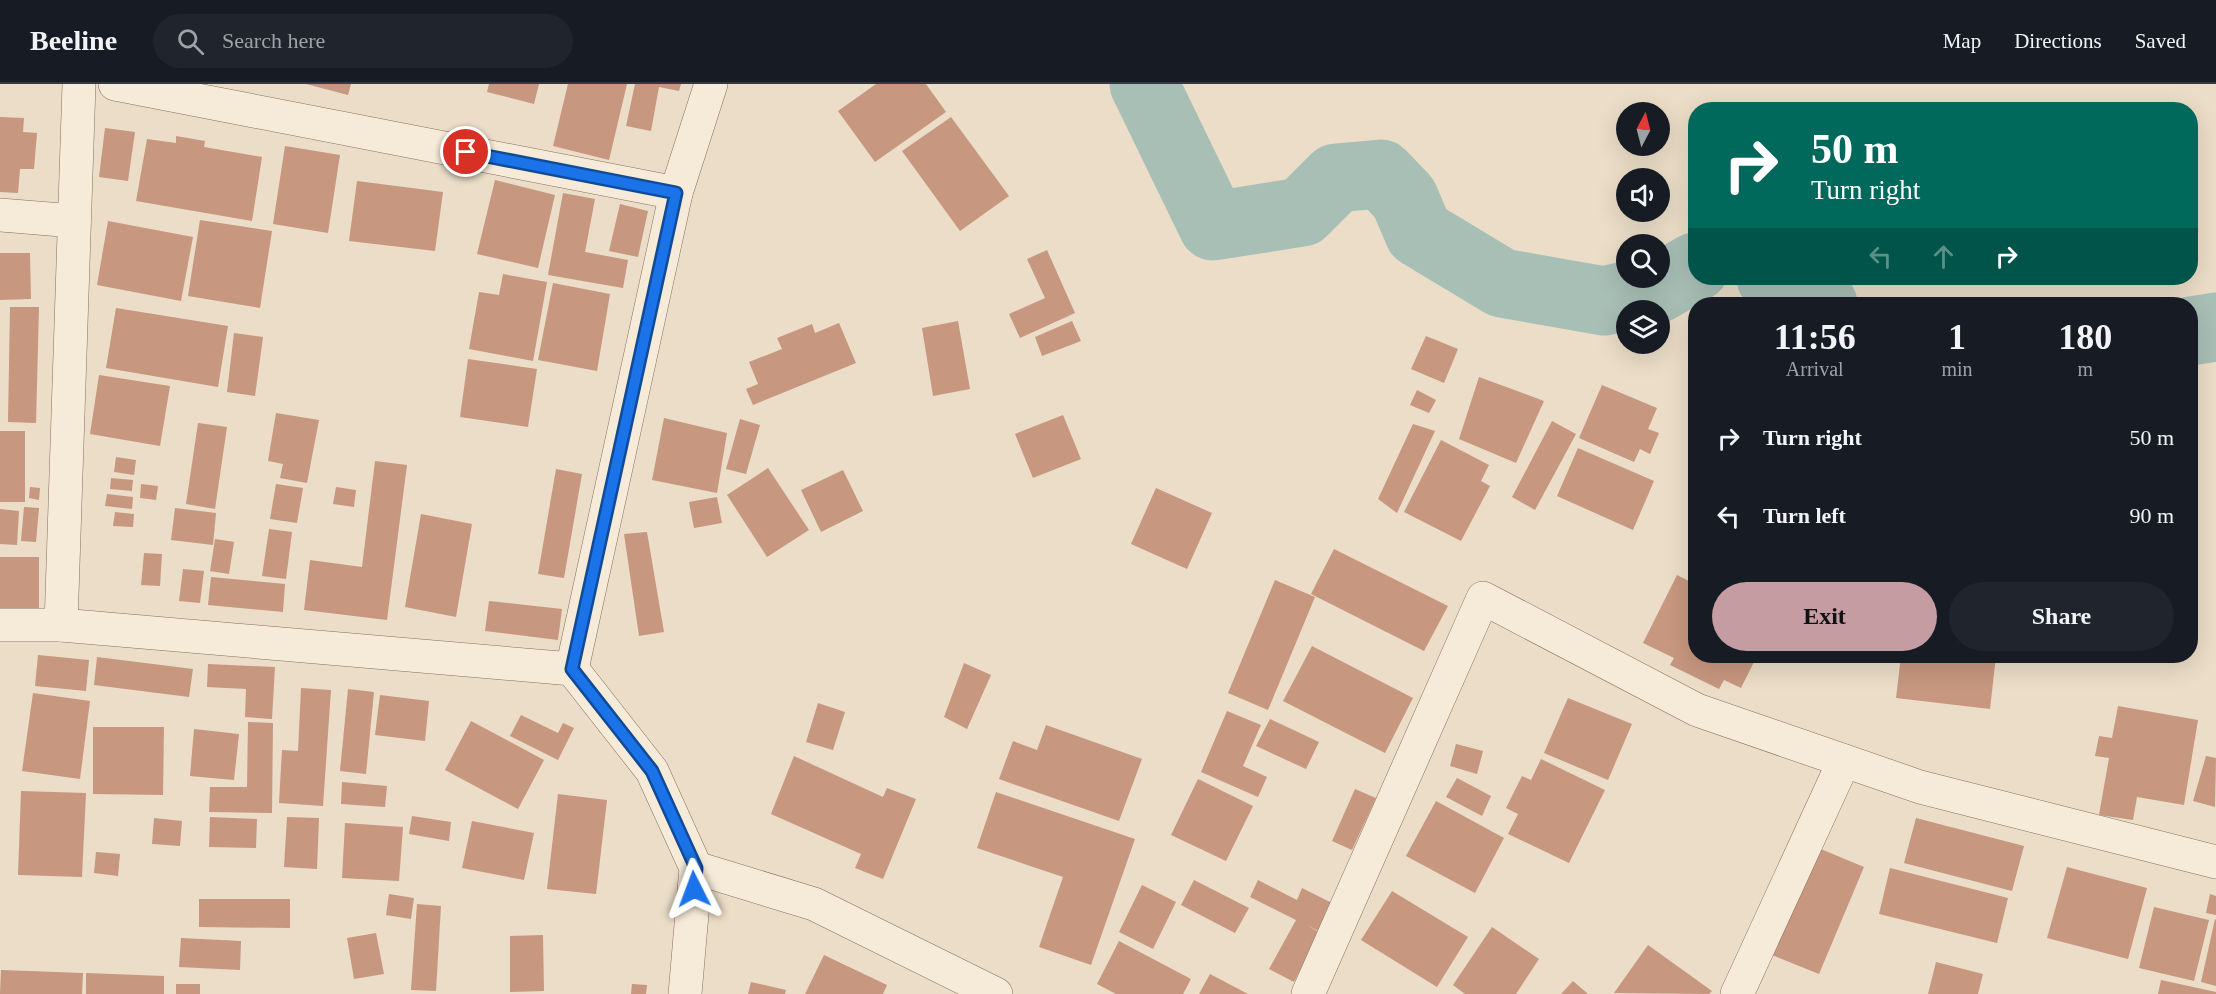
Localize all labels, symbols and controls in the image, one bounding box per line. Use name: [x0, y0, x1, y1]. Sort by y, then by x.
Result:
search box: [153, 14, 573, 68]
text: Beeline: [30, 25, 117, 56]
icon: search: [174, 25, 207, 58]
text: Search here: [222, 28, 325, 53]
text: Map: [1943, 29, 1981, 53]
text: Directions: [2014, 29, 2102, 53]
text: Saved: [2135, 29, 2186, 53]
north arrow: [1616, 102, 1670, 156]
map controls: [1616, 102, 1670, 354]
pin: [440, 126, 491, 177]
icon: right: [1712, 126, 1790, 204]
text: 50 m: [1811, 126, 1899, 172]
icon: arrive: [449, 135, 482, 168]
button: sound: [1616, 168, 1670, 222]
text: Turn right: [1811, 175, 1920, 205]
button: search: [1616, 234, 1670, 288]
icon: left: [1864, 240, 1897, 273]
icon: ahead: [1927, 240, 1960, 273]
icon: right: [1990, 240, 2023, 273]
button: layers: [1616, 300, 1670, 354]
text: 11:56: [1774, 317, 1856, 357]
text: 1: [1948, 317, 1966, 357]
text: 180: [2058, 317, 2112, 357]
text: Arrival: [1786, 358, 1844, 380]
text: min: [1941, 358, 1973, 380]
text: m: [2077, 358, 2093, 380]
icon: right: [1712, 422, 1745, 455]
text: Turn right: [1763, 425, 1862, 450]
text: 50 m: [2129, 425, 2174, 450]
icon: left: [1712, 500, 1745, 533]
text: Turn left: [1763, 503, 1846, 528]
text: 90 m: [2129, 503, 2174, 528]
button: Exit: [1712, 582, 1937, 651]
button: Share: [1949, 582, 2174, 651]
position arrow: [662, 857, 726, 921]

